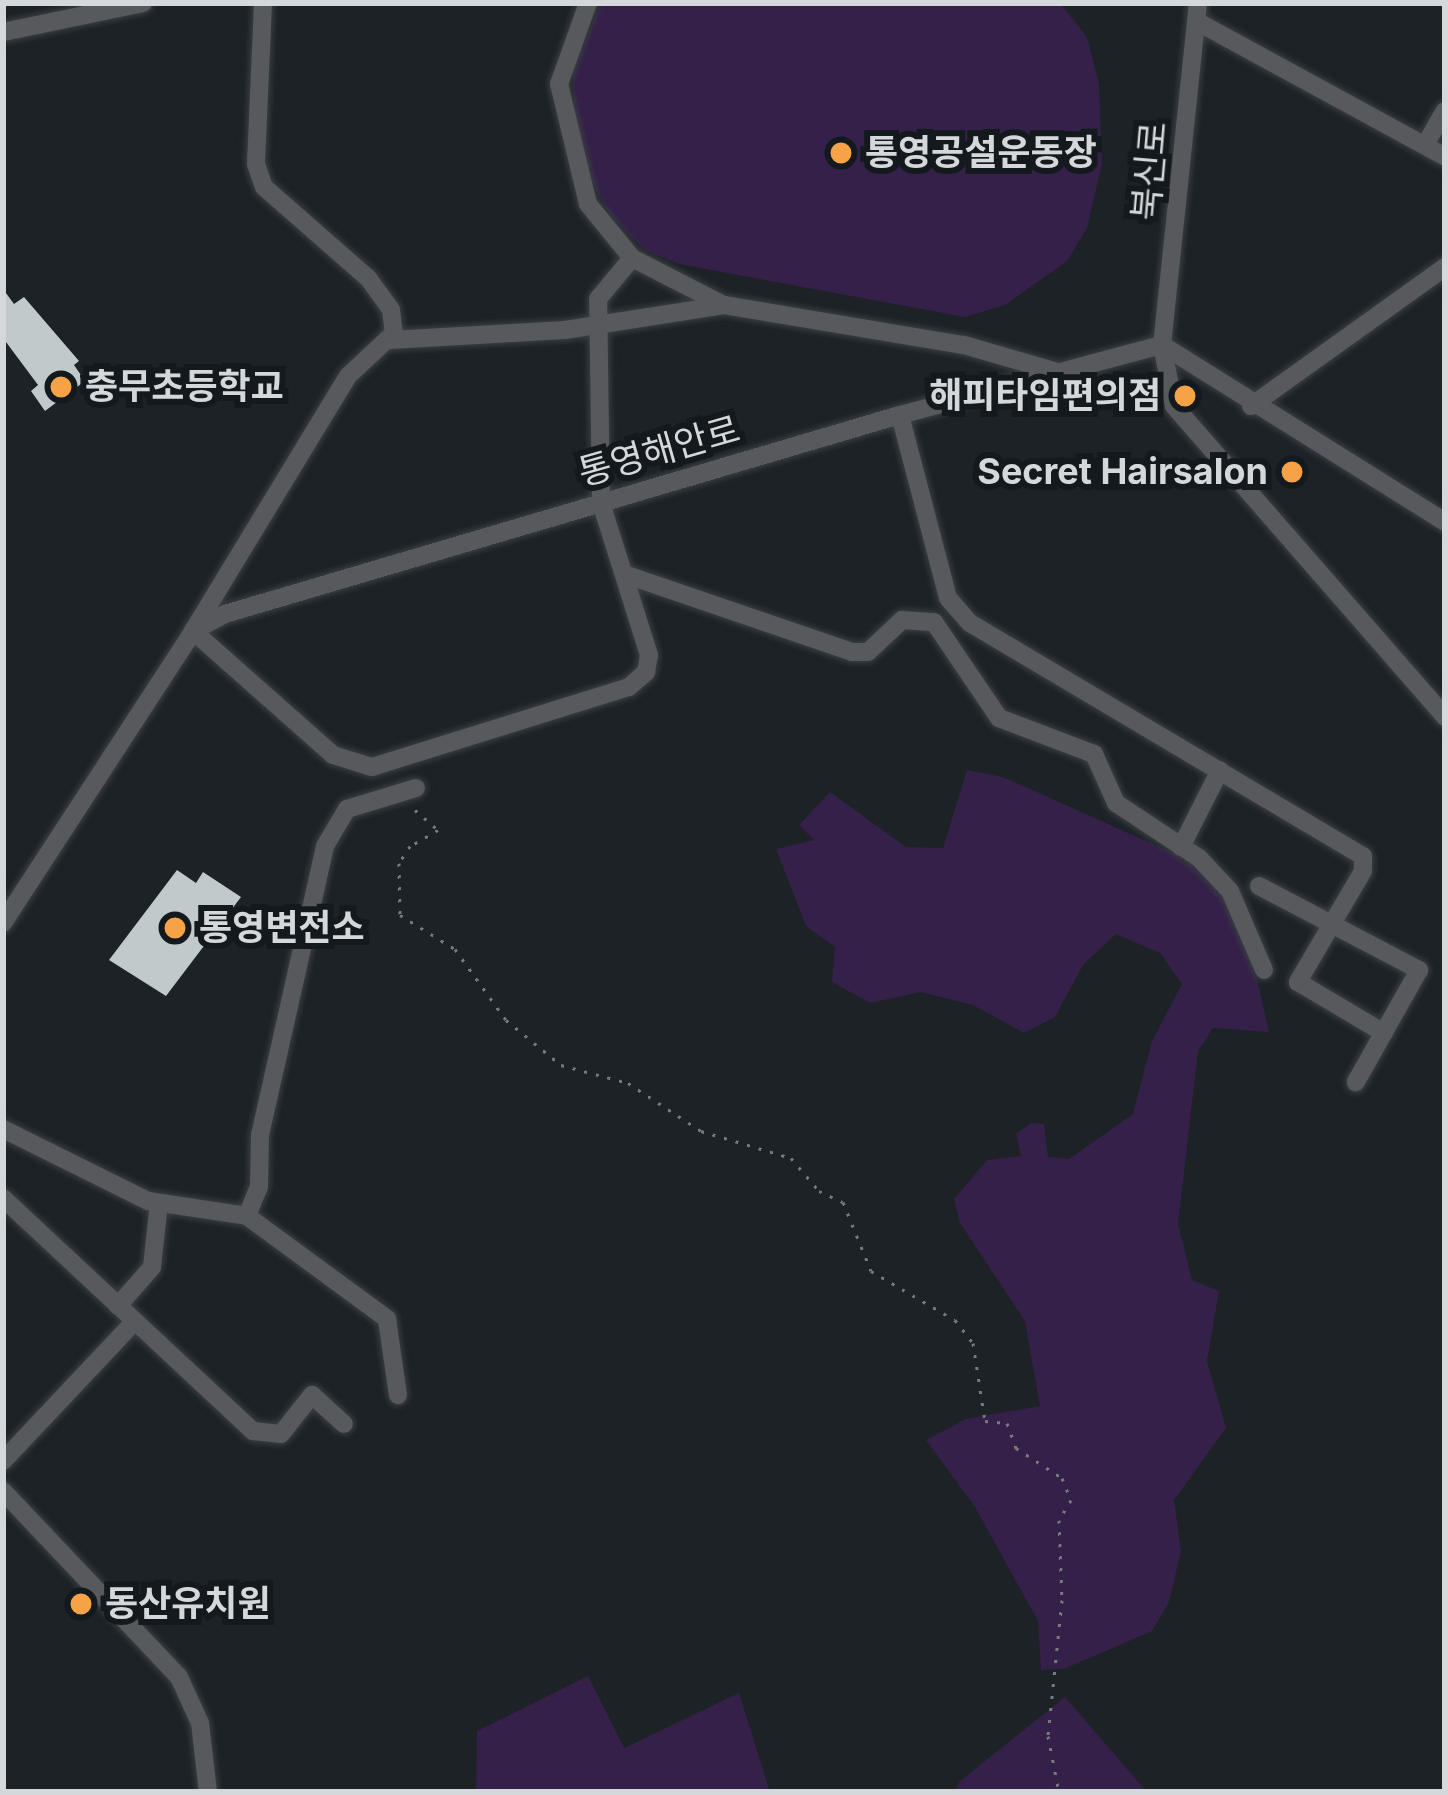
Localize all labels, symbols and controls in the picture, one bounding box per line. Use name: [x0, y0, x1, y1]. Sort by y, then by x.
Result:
street label: 북신로: [1124, 120, 1176, 222]
place label: 통영공설운동장: [865, 131, 1097, 175]
marker: 통영공설운동장: [828, 140, 854, 166]
place label: 충무초등학교: [85, 365, 284, 409]
marker: 충무초등학교: [48, 374, 74, 400]
place label: 해피타임편의점: [929, 374, 1161, 418]
marker: 해피타임편의점: [1172, 383, 1198, 409]
street label: 통영해안로: [573, 407, 745, 495]
place label: Secret Hairsalon: [977, 450, 1268, 494]
marker: Secret Hairsalon: [1279, 459, 1305, 485]
place label: 통영변전소: [199, 906, 365, 950]
marker: 통영변전소: [162, 915, 188, 941]
place label: 동산유치원: [105, 1582, 271, 1626]
marker: 동산유치원: [68, 1591, 94, 1617]

